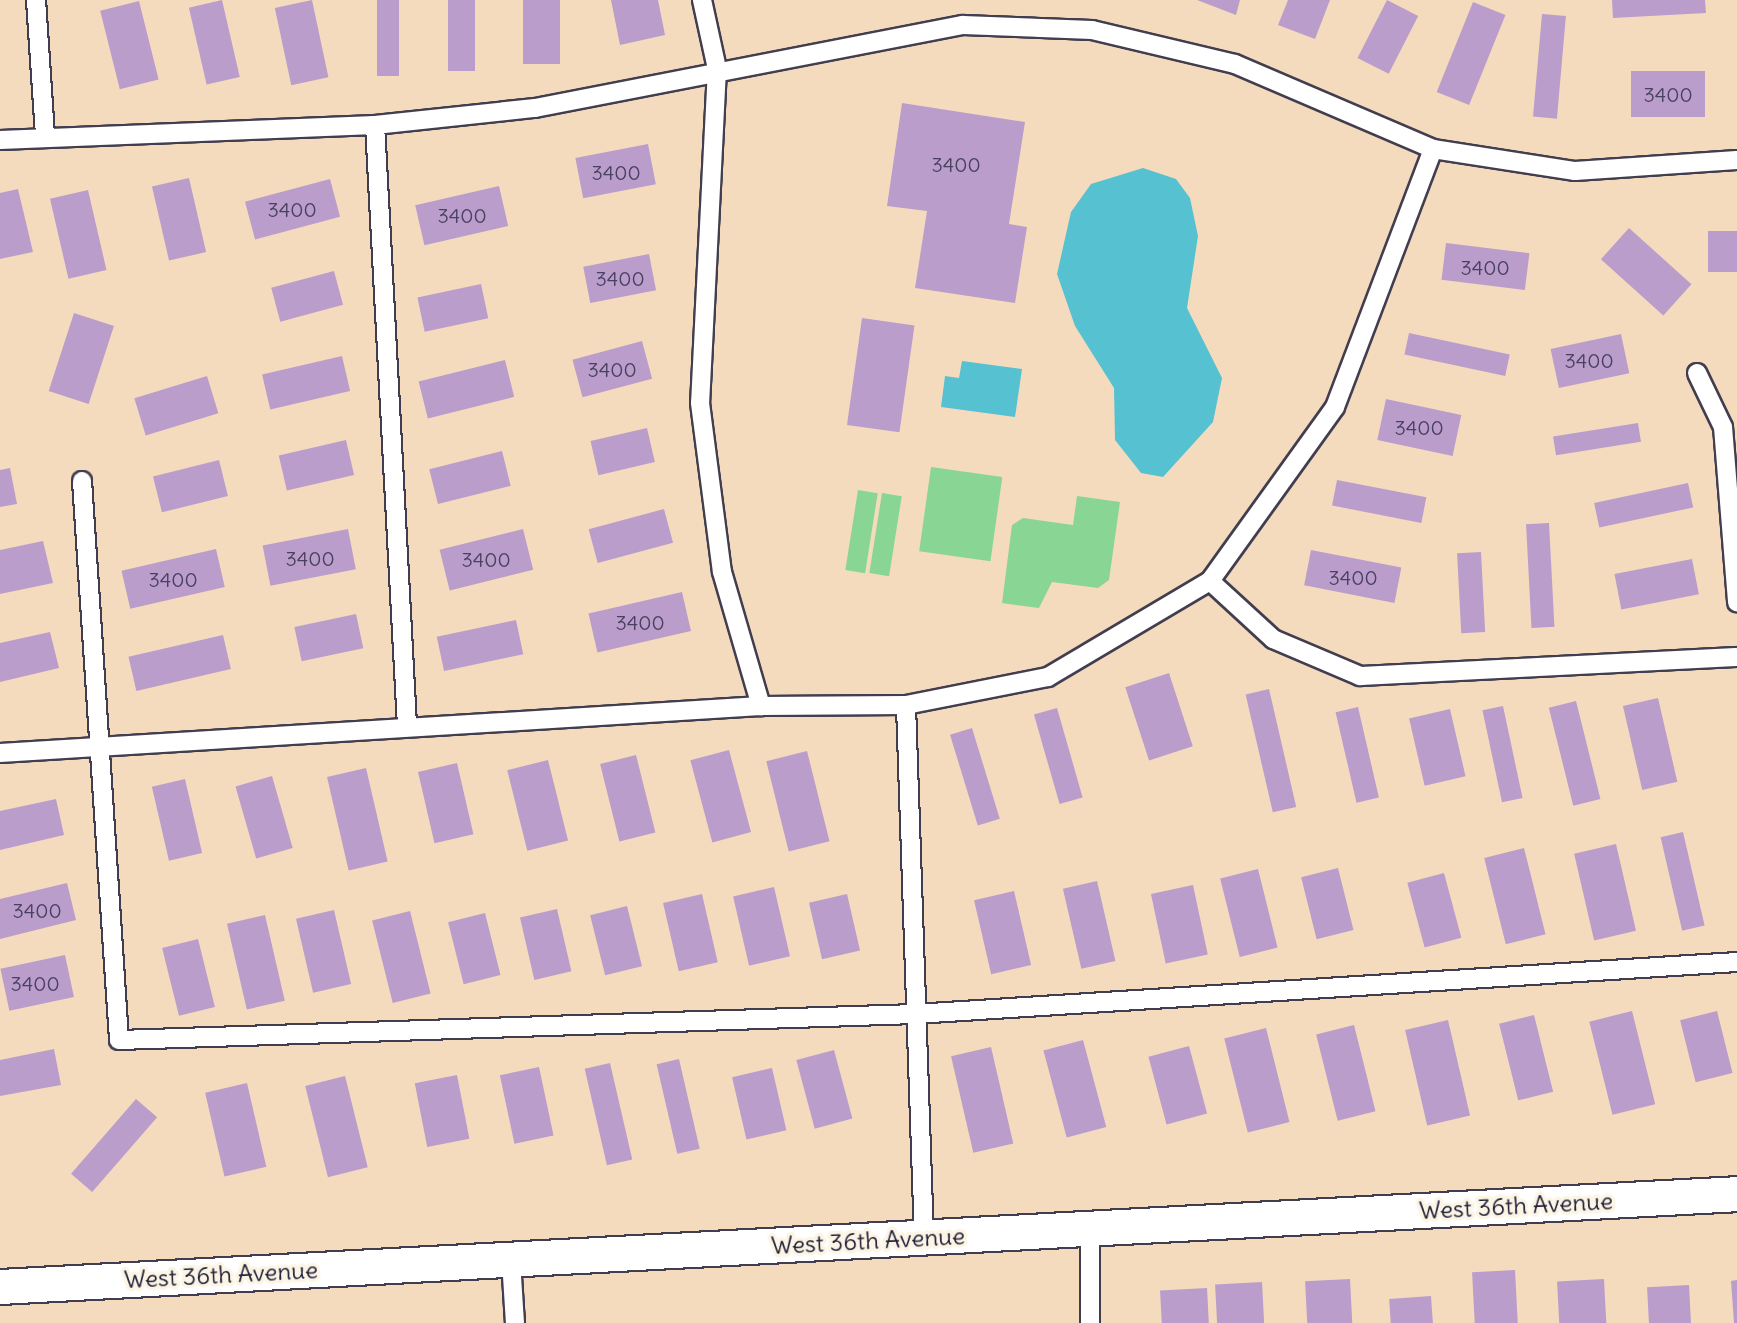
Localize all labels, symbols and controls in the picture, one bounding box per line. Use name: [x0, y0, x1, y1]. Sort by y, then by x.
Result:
house number: 3400: [1643, 82, 1693, 106]
house number: 3400: [931, 152, 981, 176]
house number: 3400: [591, 160, 641, 184]
house number: 3400: [267, 197, 317, 221]
house number: 3400: [437, 203, 487, 227]
house number: 3400: [1460, 255, 1510, 279]
house number: 3400: [595, 266, 645, 290]
house number: 3400: [1564, 348, 1614, 372]
house number: 3400: [587, 357, 637, 381]
house number: 3400: [1394, 415, 1444, 439]
house number: 3400: [285, 546, 335, 570]
house number: 3400: [461, 547, 511, 571]
house number: 3400: [1328, 565, 1378, 589]
house number: 3400: [148, 567, 198, 591]
house number: 3400: [615, 610, 665, 634]
house number: 3400: [12, 898, 62, 922]
house number: 3400: [10, 971, 60, 995]
street label: West 36th Avenue: [1418, 1187, 1614, 1225]
street label: West 36th Avenue: [770, 1222, 966, 1260]
street label: West 36th Avenue: [123, 1256, 319, 1294]

